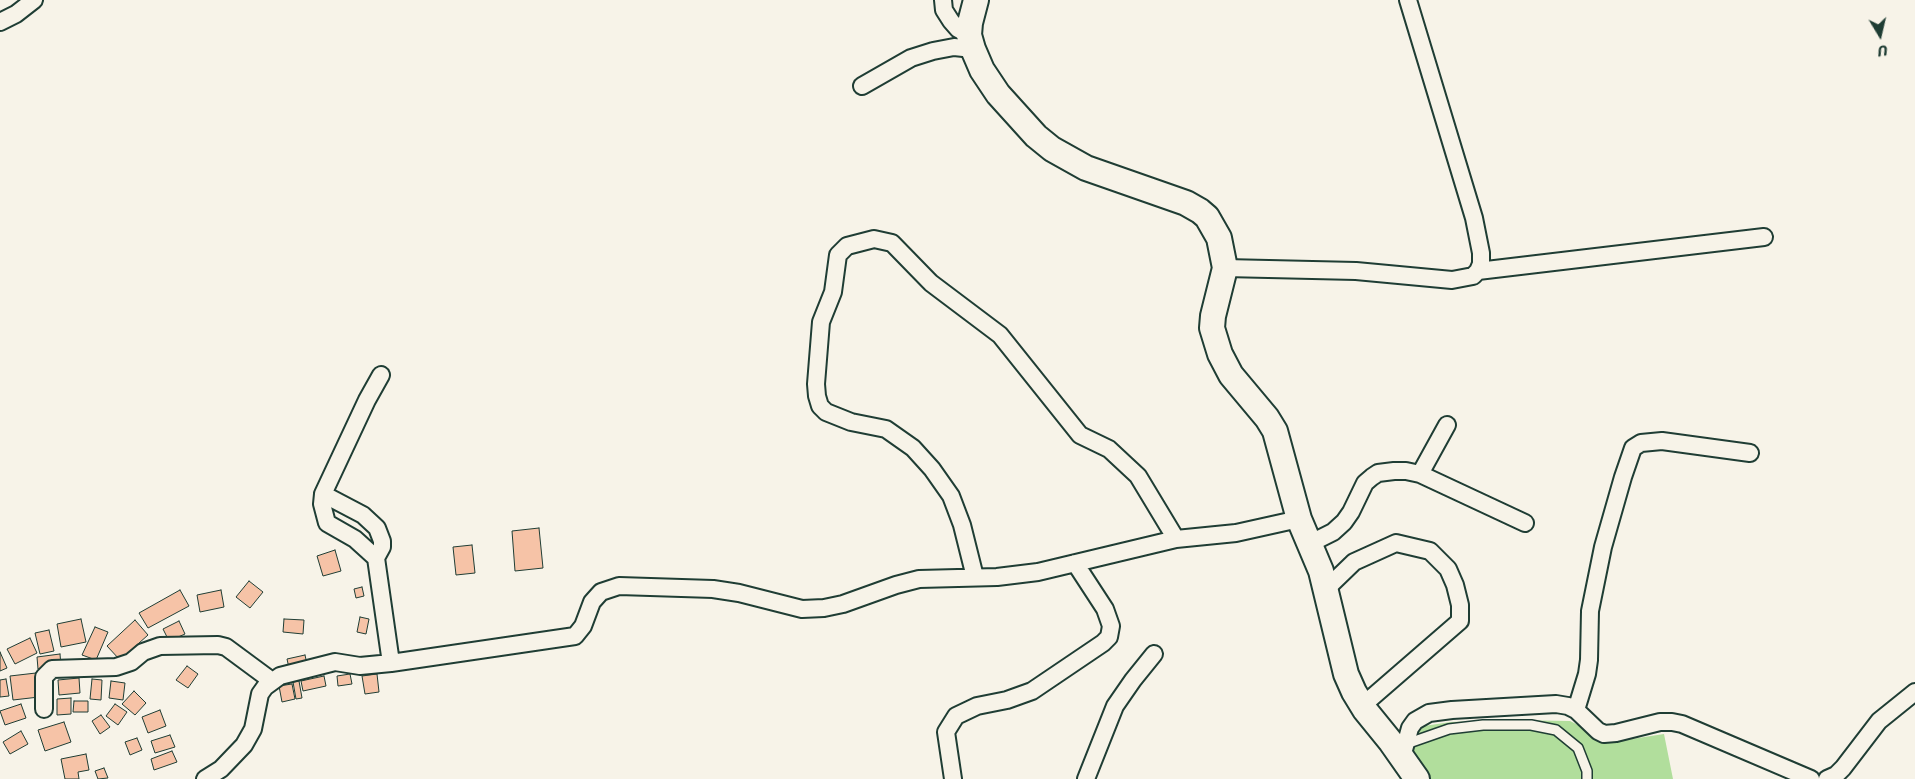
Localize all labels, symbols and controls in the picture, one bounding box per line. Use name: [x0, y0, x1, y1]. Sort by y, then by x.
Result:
north arrow: [1855, 10, 1905, 60]
text: U: [1876, 37, 1889, 63]

